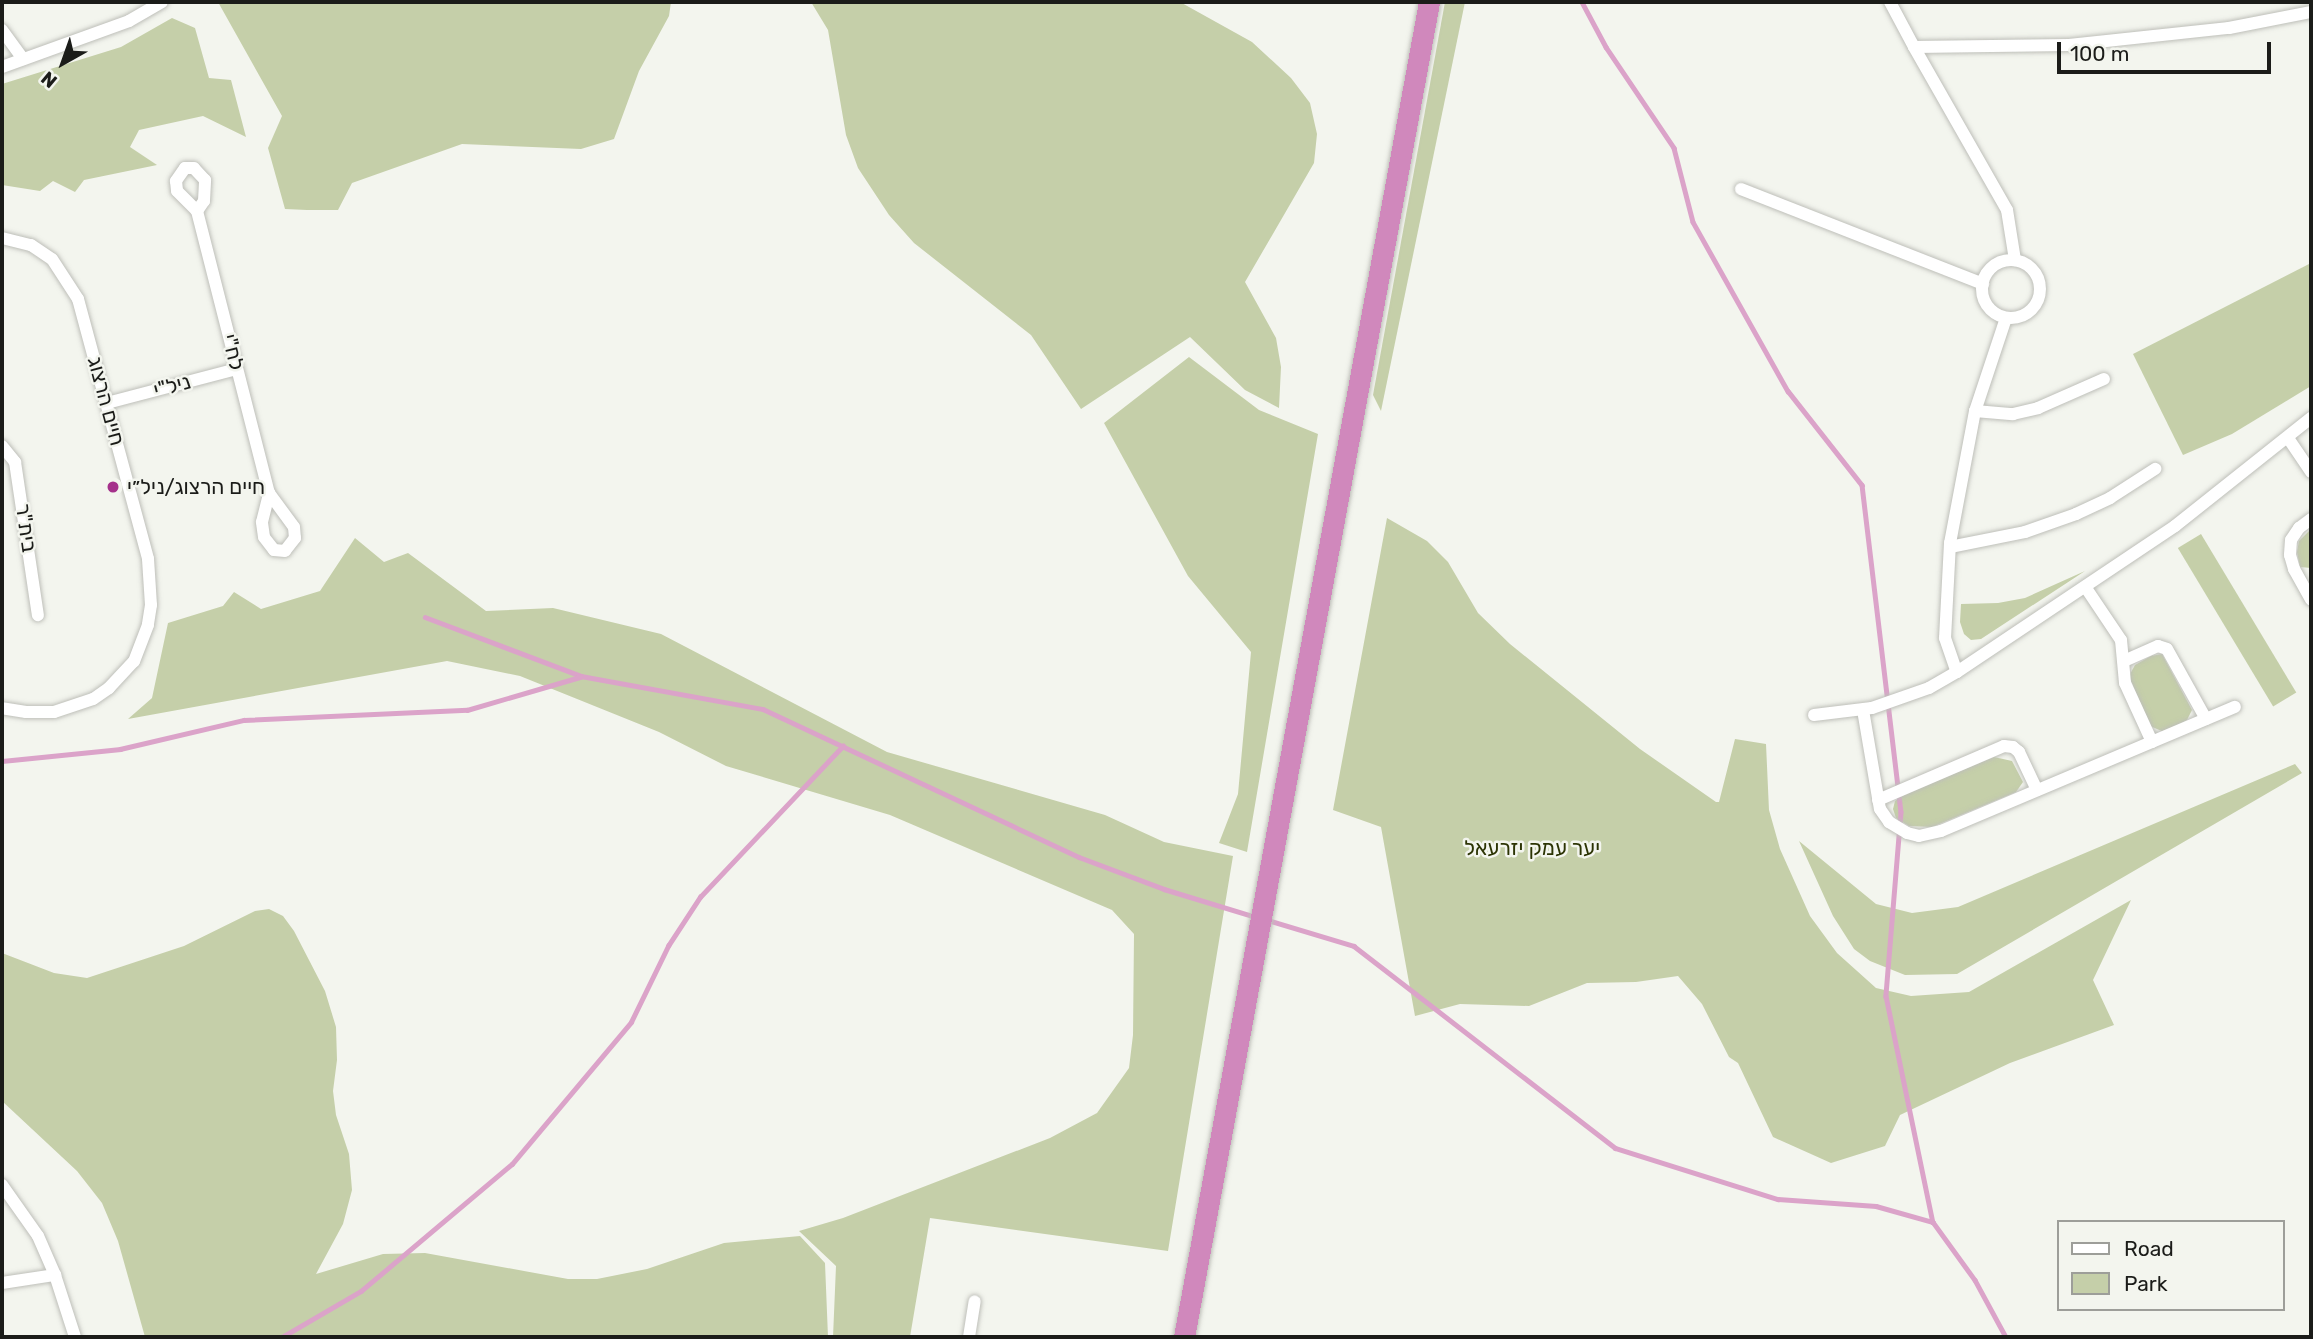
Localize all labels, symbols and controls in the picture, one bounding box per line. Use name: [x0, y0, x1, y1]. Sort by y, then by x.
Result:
north arrow: [28, 28, 98, 98]
scale bar: [2061, 28, 2274, 72]
text: 100 m: [2070, 41, 2129, 66]
text: N: [37, 66, 62, 93]
street label: לח"י: [216, 331, 250, 373]
street label: חיים הרצוג: [82, 354, 130, 448]
street label: ניל"י: [151, 369, 193, 403]
place label: חיים הרצוג/ניל״י: [127, 474, 265, 500]
marker: חיים הרצוג/ניל״י: [105, 479, 121, 495]
street label: בית"ר: [10, 502, 42, 554]
park label: יער עמק יזרעאל: [1464, 835, 1600, 861]
legend: [2058, 1220, 2285, 1311]
text: Road: [2124, 1236, 2174, 1261]
text: Park: [2124, 1271, 2168, 1296]

